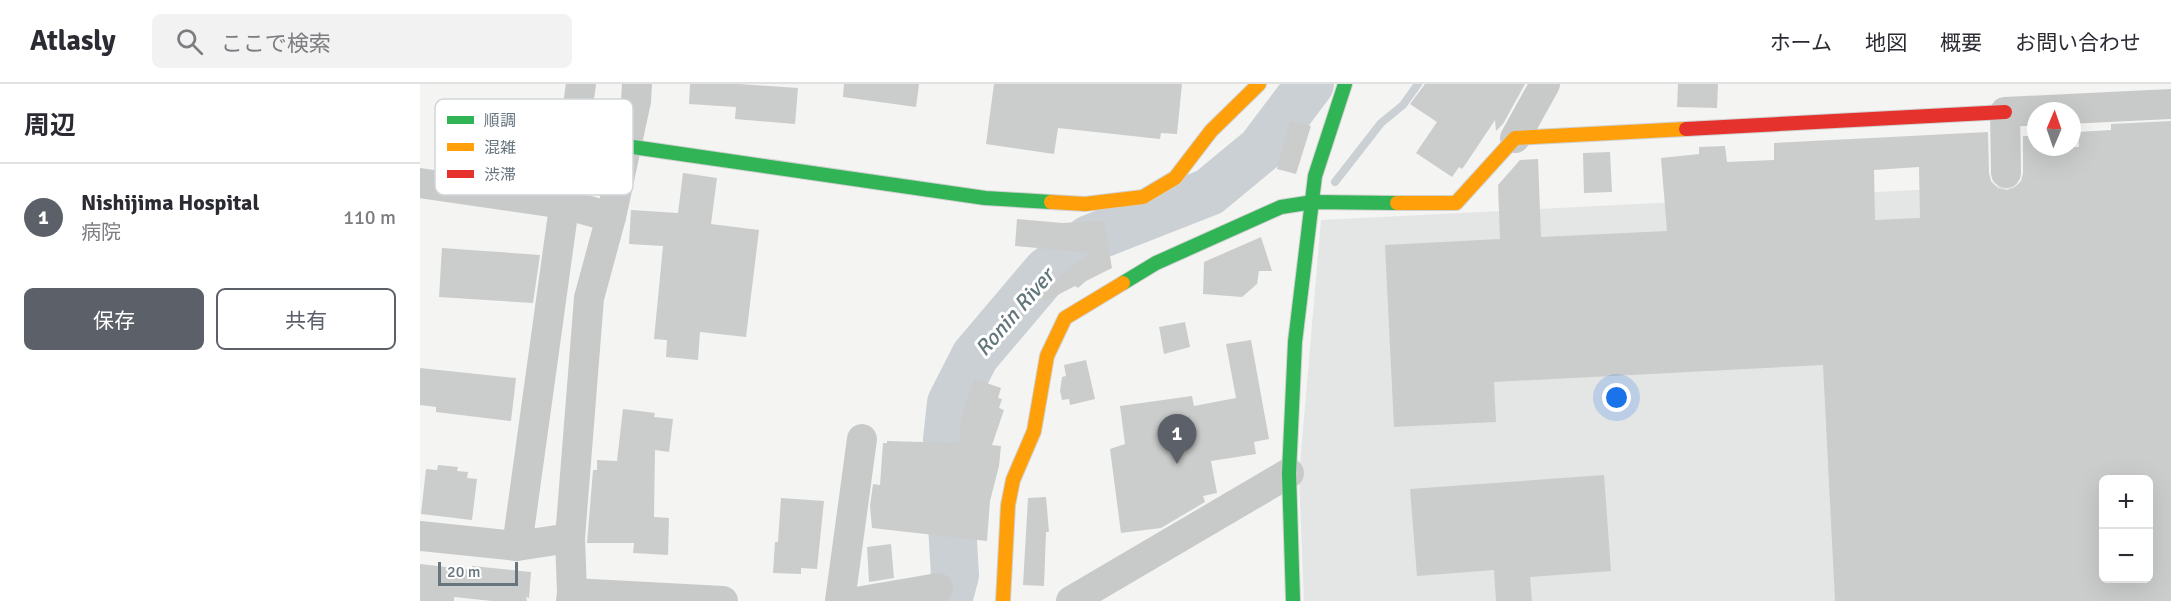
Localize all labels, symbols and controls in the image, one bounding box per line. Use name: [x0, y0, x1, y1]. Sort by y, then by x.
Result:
search box: [152, 14, 572, 68]
text: Atlasly: [30, 24, 116, 58]
icon: search: [173, 25, 206, 58]
text: ここで検索: [221, 30, 331, 57]
text: ホーム: [1770, 30, 1832, 56]
text: 地図: [1865, 30, 1907, 56]
text: 概要: [1940, 30, 1982, 56]
text: お問い合わせ: [2015, 30, 2141, 56]
legend: [435, 99, 633, 195]
north arrow: [2027, 102, 2081, 156]
text: 周辺: [24, 110, 76, 142]
text: 順調: [484, 111, 516, 131]
text: 混雑: [484, 138, 516, 158]
text: 渋滞: [484, 165, 516, 185]
text: Nishijima Hospital: [81, 189, 259, 216]
text: 1: [38, 205, 49, 230]
text: 110 m: [343, 205, 396, 230]
text: 病院: [81, 220, 121, 245]
water label: Ronin River: [969, 261, 1062, 362]
button: 保存: [24, 288, 204, 350]
button: 共有: [216, 288, 396, 350]
your location: [1602, 383, 1631, 412]
pin: 1: [1158, 414, 1197, 464]
map controls: [2099, 475, 2153, 583]
button: +: [2099, 475, 2153, 529]
button: −: [2099, 529, 2153, 583]
scale bar: [438, 559, 518, 586]
text: 20 m: [447, 562, 481, 582]

